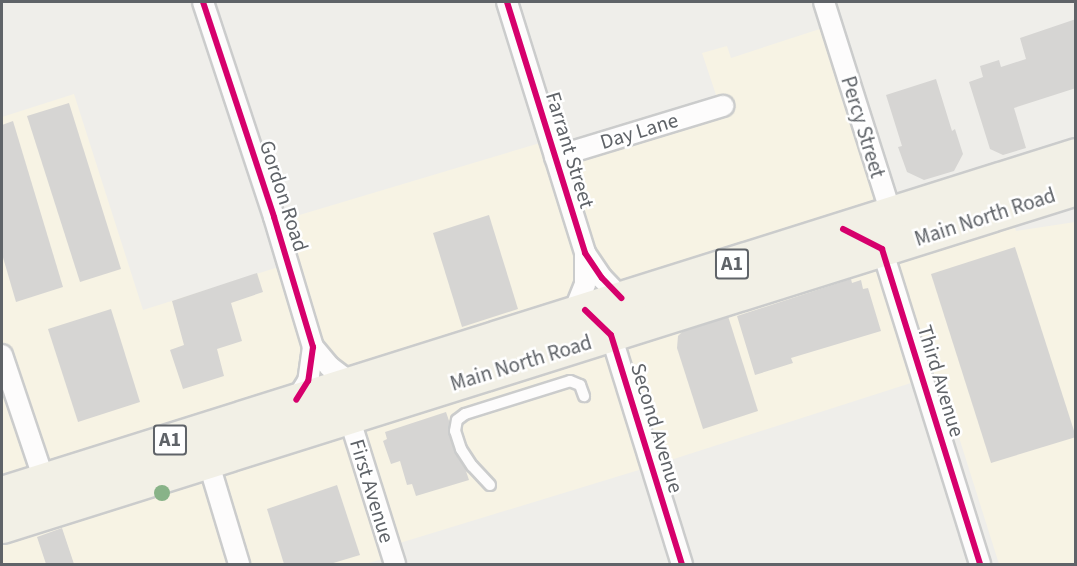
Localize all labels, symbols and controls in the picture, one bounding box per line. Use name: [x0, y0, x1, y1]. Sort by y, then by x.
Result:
street label: Percy Street: [836, 73, 890, 181]
street label: Farrant Street: [540, 89, 600, 211]
street label: Day Lane: [597, 107, 681, 155]
street label: Gordon Road: [254, 137, 314, 255]
street label: Main North Road: [911, 182, 1059, 252]
road number: A1: [714, 247, 750, 281]
street label: Third Avenue: [912, 322, 970, 440]
street label: Main North Road: [447, 329, 595, 397]
street label: Second Avenue: [625, 360, 689, 496]
road number: A1: [152, 423, 188, 457]
street label: First Avenue: [344, 436, 400, 546]

